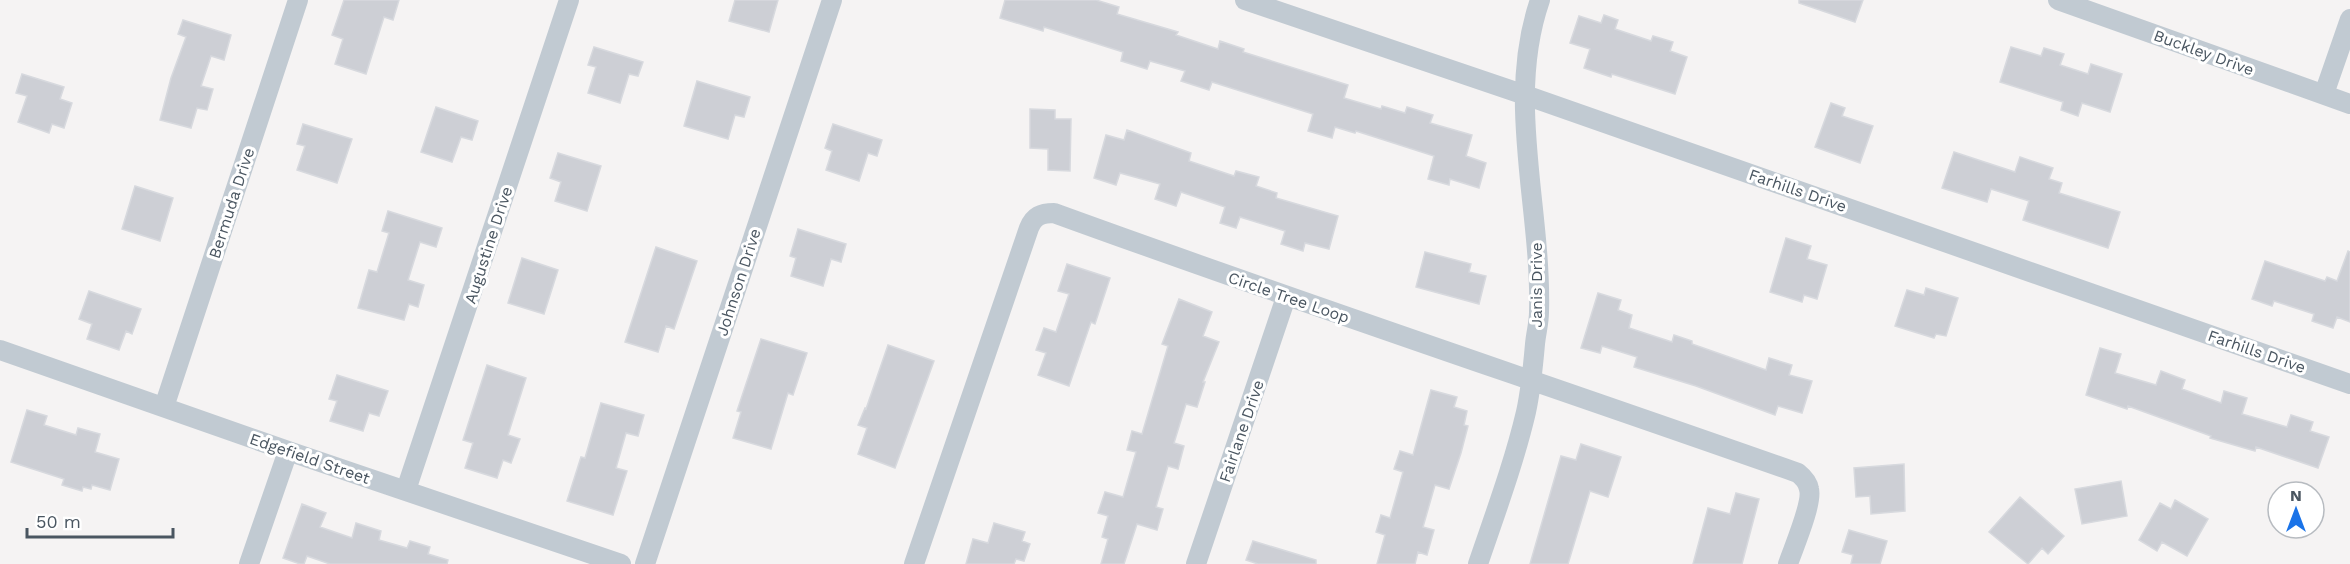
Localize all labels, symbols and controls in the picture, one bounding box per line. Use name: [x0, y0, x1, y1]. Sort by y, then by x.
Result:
street label: Buckley Drive: [2151, 26, 2257, 79]
street label: Bermuda Drive: [205, 145, 258, 261]
street label: Farhills Drive: [1746, 165, 1849, 216]
street label: Augustine Drive: [461, 184, 516, 306]
street label: Johnson Drive: [712, 226, 765, 338]
street label: Janis Drive: [1527, 242, 1546, 328]
street label: Circle Tree Loop: [1226, 268, 1352, 327]
street label: Farhills Drive: [2205, 326, 2308, 377]
street label: Fairlane Drive: [1215, 377, 1268, 485]
street label: Edgefield Street: [247, 429, 373, 488]
north arrow: [2266, 480, 2326, 540]
text: N: [2290, 486, 2302, 505]
scale bar: [27, 501, 172, 539]
text: 50 m: [36, 511, 81, 532]

